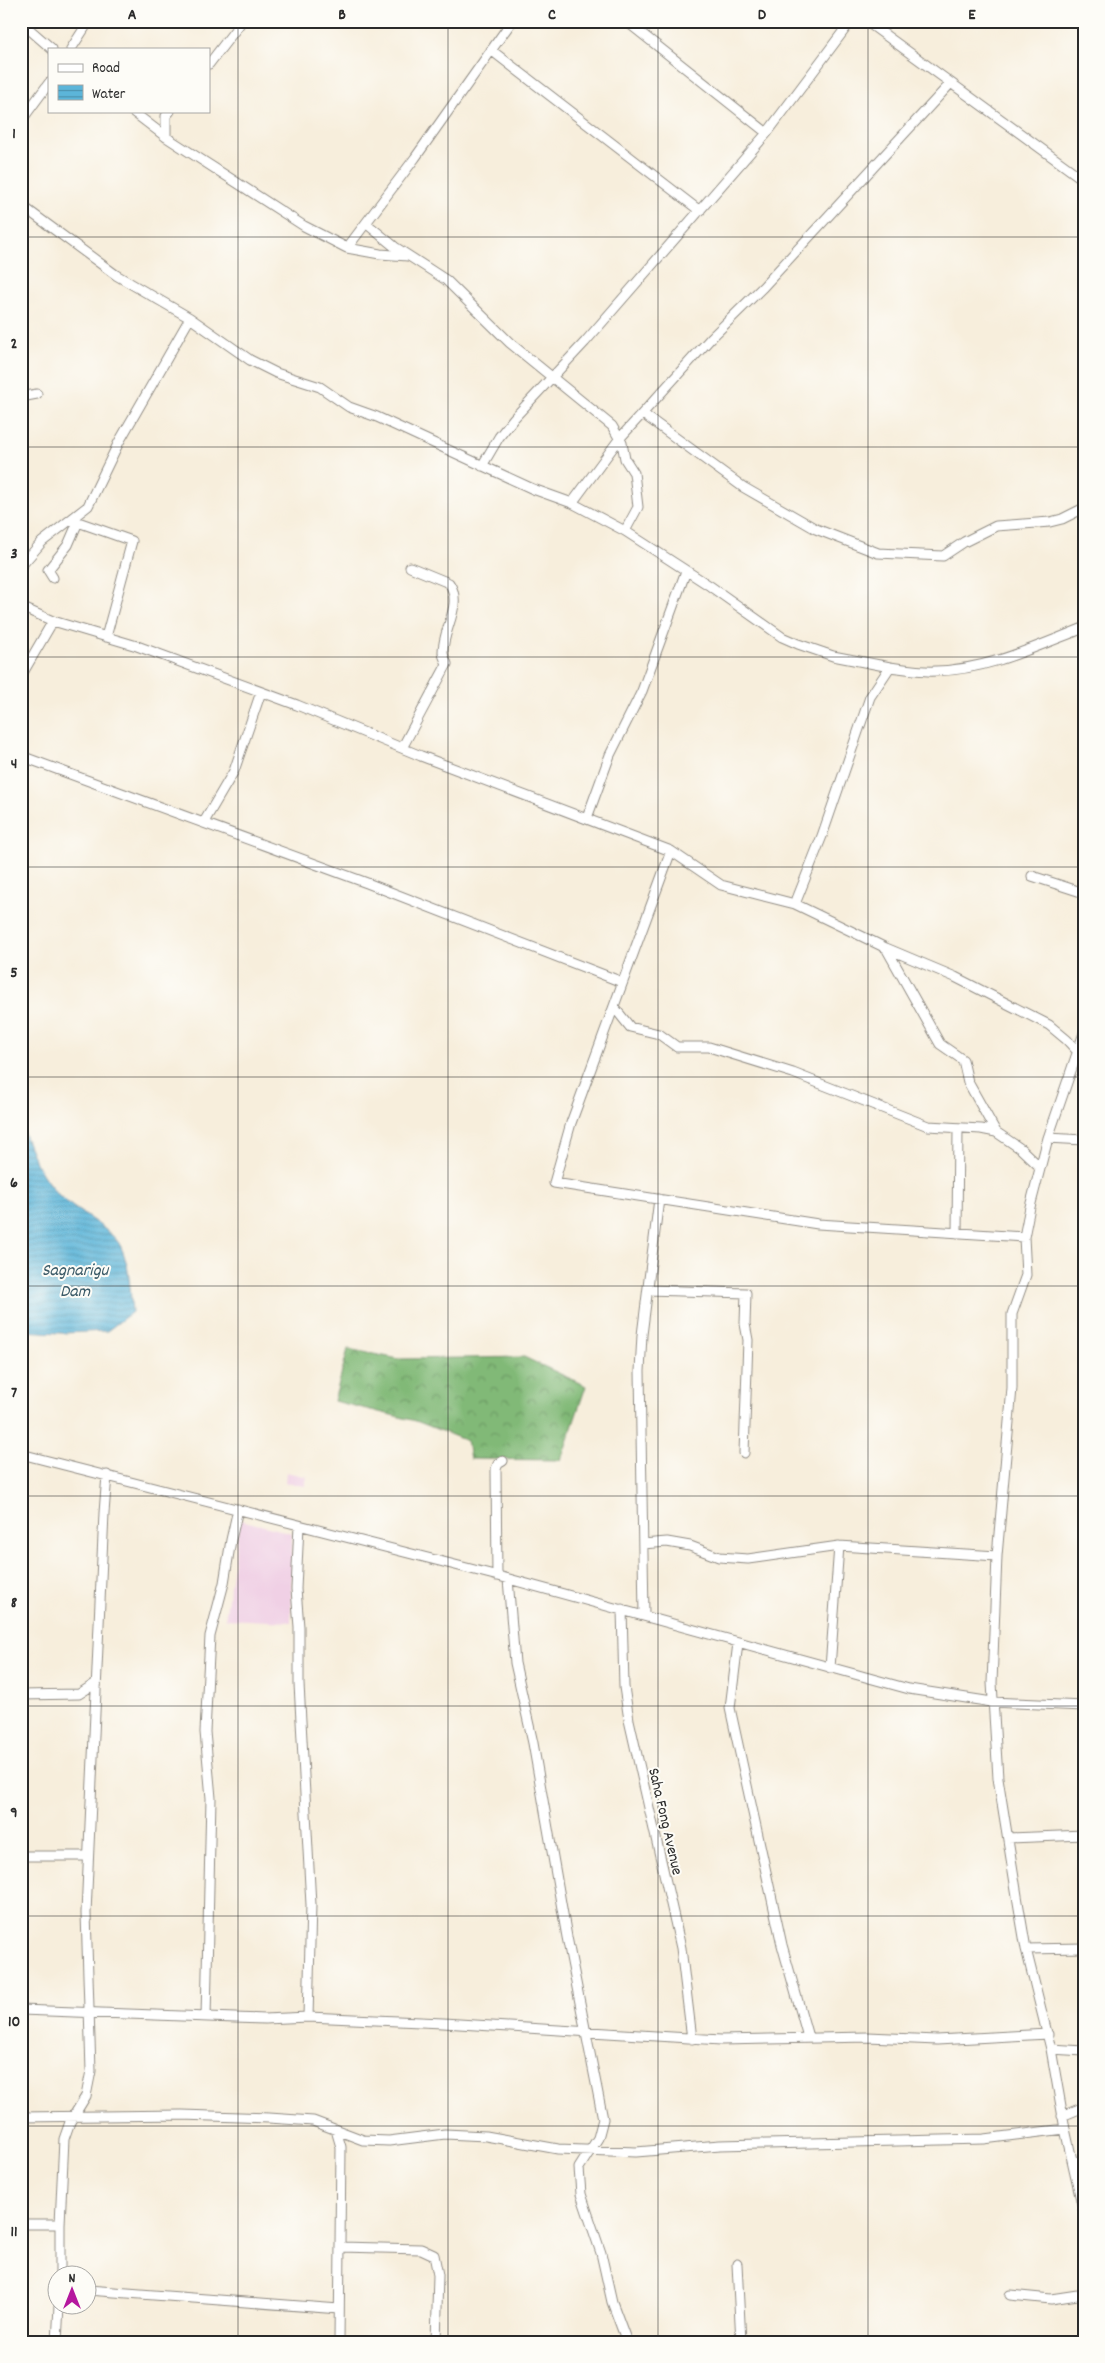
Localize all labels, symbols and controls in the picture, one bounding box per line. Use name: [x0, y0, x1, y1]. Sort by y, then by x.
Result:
text: A: [128, 4, 137, 27]
text: B: [338, 4, 346, 27]
text: C: [548, 4, 556, 27]
text: D: [758, 4, 767, 27]
text: E: [968, 4, 976, 27]
legend: [48, 48, 210, 112]
text: Road: [92, 58, 120, 80]
text: Water: [92, 84, 126, 106]
text: 1: [12, 123, 16, 146]
text: 2: [11, 333, 18, 356]
text: 3: [10, 543, 18, 566]
text: 4: [11, 753, 17, 776]
text: 5: [10, 962, 18, 985]
text: 6: [10, 1172, 18, 1195]
water label: Sagnarigu Dam: [42, 1259, 110, 1305]
text: 7: [11, 1382, 17, 1405]
text: 8: [11, 1592, 18, 1615]
street label: Saha Fong Avenue: [641, 1766, 688, 1877]
text: 9: [10, 1802, 18, 1825]
text: 10: [8, 2011, 20, 2034]
text: 11: [10, 2221, 18, 2244]
north arrow: [48, 2266, 98, 2316]
text: N: [69, 2269, 76, 2289]

